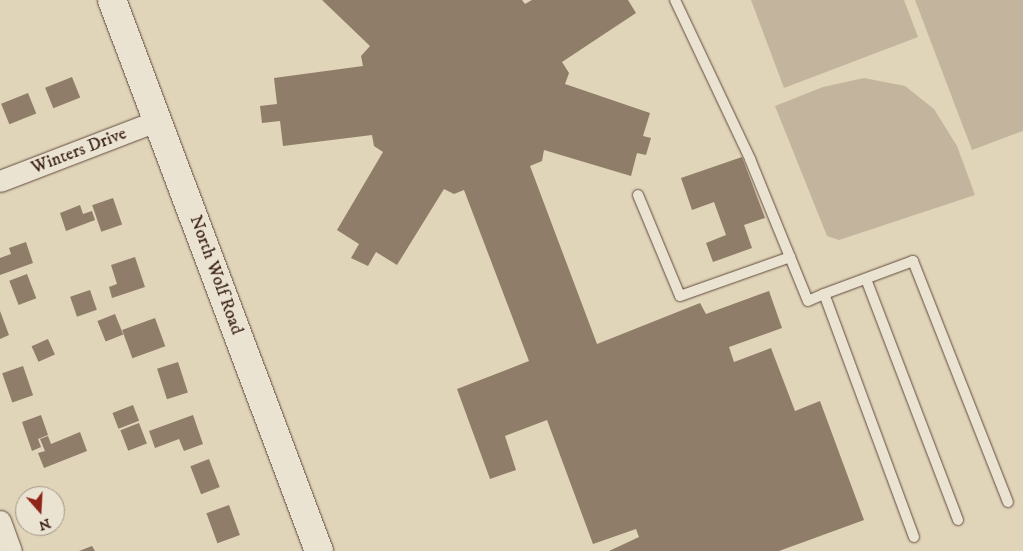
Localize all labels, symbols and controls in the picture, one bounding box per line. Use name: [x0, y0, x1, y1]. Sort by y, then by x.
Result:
street label: Winters Drive: [28, 123, 130, 179]
street label: North Wolf Road: [184, 212, 248, 338]
north arrow: [15, 486, 65, 536]
text: N: [36, 514, 53, 535]

